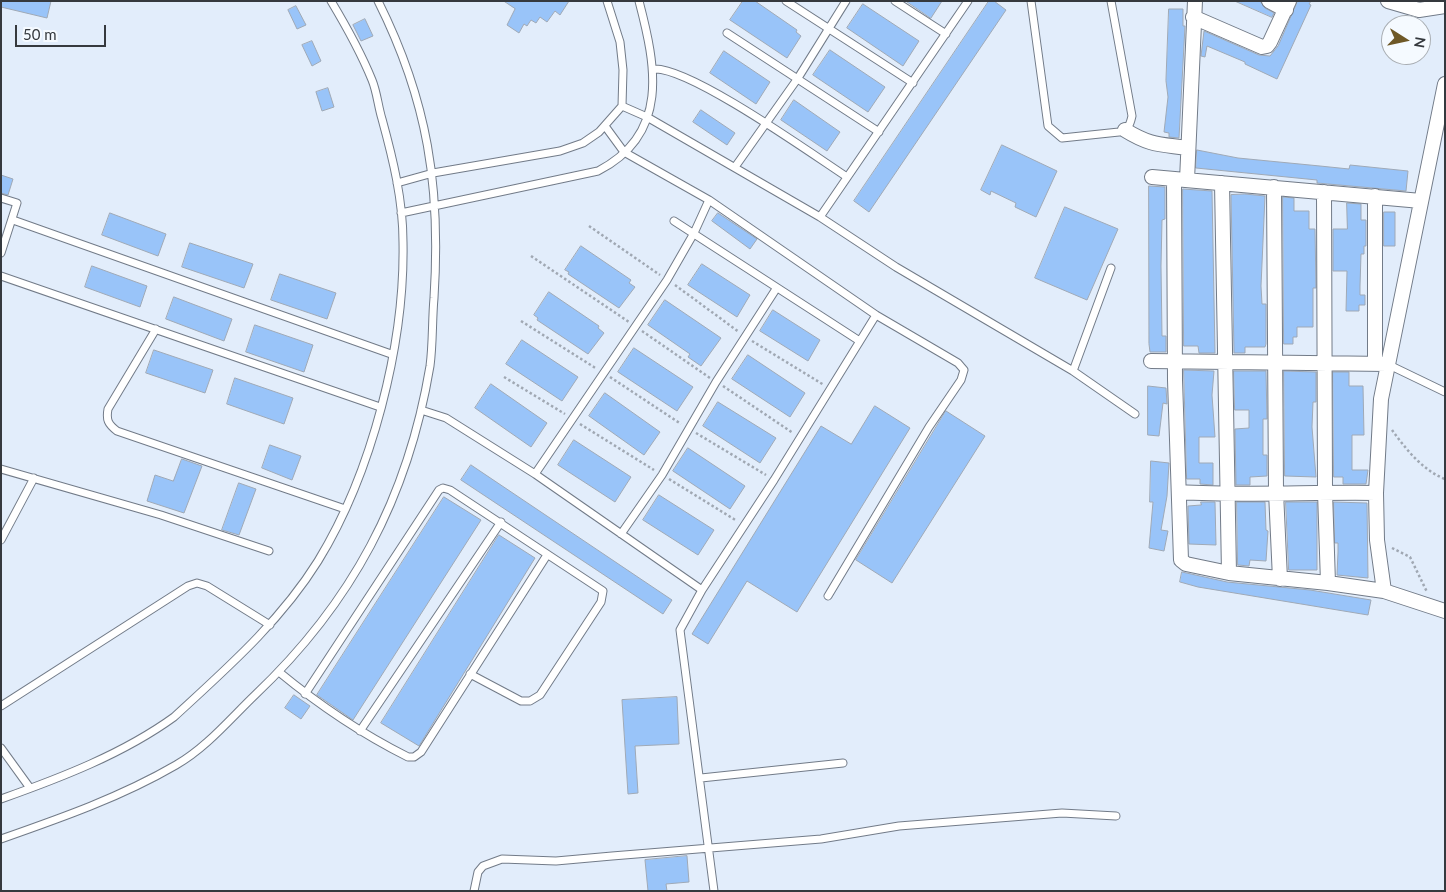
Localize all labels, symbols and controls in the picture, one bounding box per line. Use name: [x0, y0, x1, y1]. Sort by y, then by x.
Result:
scale bar: [18, 15, 109, 47]
north arrow: [1381, 15, 1431, 65]
text: 50 m: [23, 25, 57, 43]
text: N: [1411, 36, 1430, 49]

